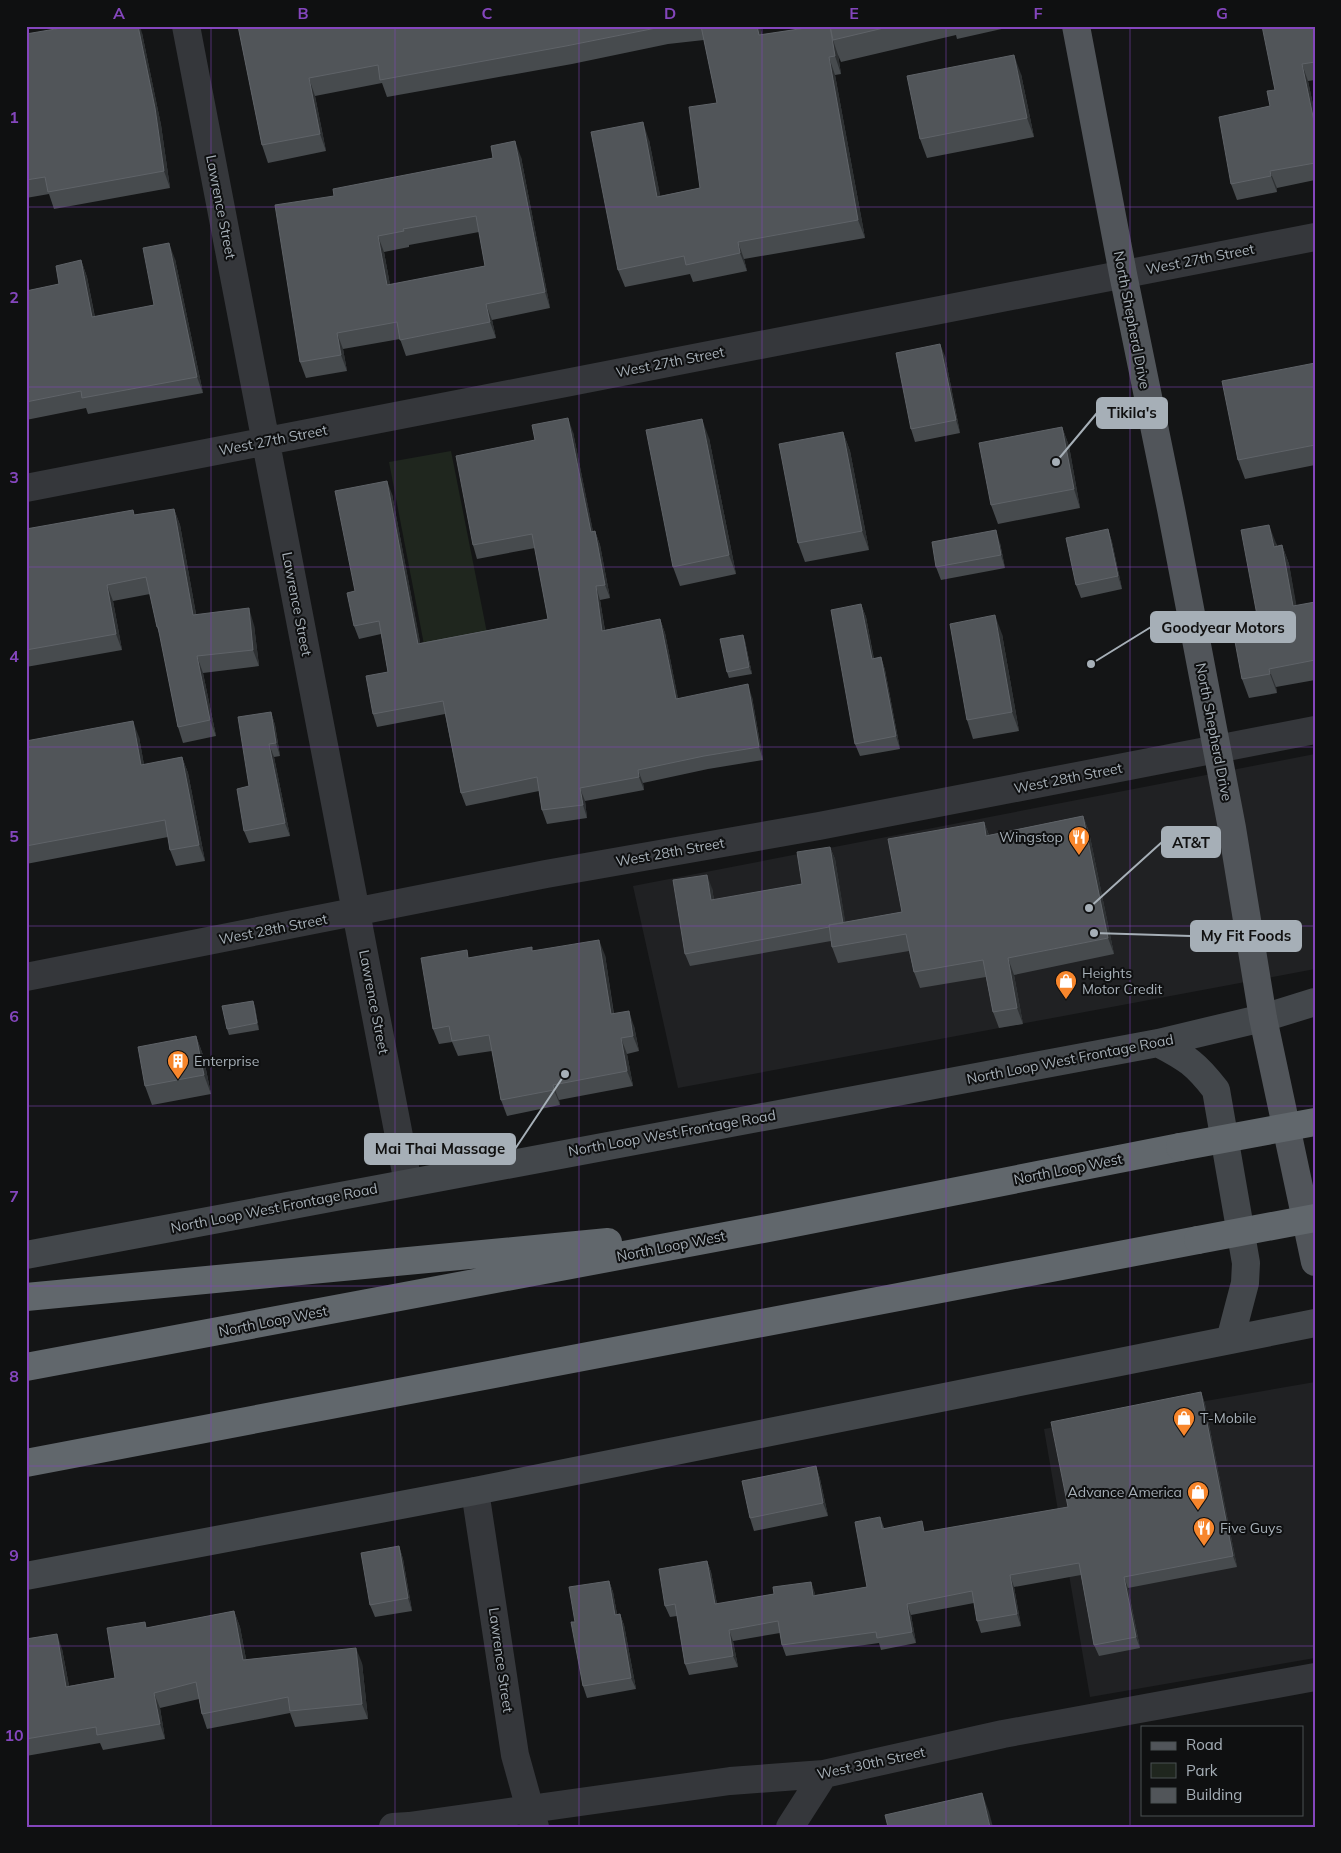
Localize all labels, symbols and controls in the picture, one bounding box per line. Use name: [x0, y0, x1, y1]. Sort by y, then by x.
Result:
text: A: [113, 3, 125, 23]
text: B: [297, 3, 309, 23]
text: C: [482, 3, 493, 23]
text: D: [664, 3, 676, 23]
text: E: [849, 3, 859, 23]
text: F: [1033, 3, 1043, 23]
text: G: [1216, 3, 1228, 23]
text: 1: [9, 107, 19, 127]
street label: Lawrence Street: [202, 153, 240, 261]
street label: West 27th Street: [1144, 240, 1256, 278]
street label: North Shepherd Drive: [1110, 249, 1154, 391]
text: 2: [9, 287, 19, 307]
street label: West 27th Street: [614, 343, 726, 381]
callout: Tikila's: [1097, 398, 1167, 428]
text: Tikila's: [1107, 403, 1157, 422]
street label: West 27th Street: [217, 421, 329, 459]
text: 3: [9, 467, 19, 487]
street label: Lawrence Street: [278, 550, 316, 658]
callout: Goodyear Motors: [1151, 612, 1295, 642]
text: Goodyear Motors: [1161, 618, 1285, 637]
text: 4: [9, 646, 19, 666]
street label: North Shepherd Drive: [1192, 661, 1236, 803]
street label: West 28th Street: [1012, 759, 1124, 797]
restaurant icon: Wingstop: [1067, 825, 1091, 856]
text: 5: [9, 826, 19, 846]
callout: AT&T: [1162, 827, 1220, 857]
place label: Wingstop: [999, 828, 1063, 846]
text: AT&T: [1172, 833, 1211, 852]
street label: West 28th Street: [614, 834, 726, 870]
street label: West 28th Street: [217, 910, 329, 948]
callout: My Fit Foods: [1191, 921, 1301, 951]
text: My Fit Foods: [1201, 926, 1291, 945]
street label: Lawrence Street: [355, 948, 393, 1056]
place label: Heights Motor Credit: [1082, 964, 1162, 998]
shop icon: Heights Motor Credit: [1054, 969, 1078, 1000]
text: 6: [9, 1006, 19, 1026]
street label: North Loop West Frontage Road: [965, 1030, 1175, 1088]
building icon: Enterprise: [166, 1049, 190, 1080]
place label: Enterprise: [194, 1052, 259, 1070]
street label: North Loop West Frontage Road: [567, 1106, 777, 1160]
callout: Mai Thai Massage: [365, 1134, 515, 1164]
text: Mai Thai Massage: [375, 1139, 505, 1158]
street label: North Loop West: [1012, 1150, 1124, 1188]
street label: North Loop West Frontage Road: [169, 1179, 379, 1237]
text: 7: [9, 1186, 19, 1206]
street label: North Loop West: [615, 1227, 727, 1265]
street label: North Loop West: [217, 1302, 329, 1340]
text: 8: [9, 1366, 19, 1386]
shop icon: T-Mobile: [1172, 1406, 1196, 1437]
place label: T-Mobile: [1200, 1409, 1256, 1427]
shop icon: Advance America: [1186, 1480, 1210, 1511]
place label: Advance America: [1068, 1483, 1182, 1501]
restaurant icon: Five Guys: [1192, 1516, 1216, 1547]
place label: Five Guys: [1220, 1519, 1282, 1537]
text: 9: [9, 1545, 19, 1565]
street label: Lawrence Street: [485, 1606, 517, 1714]
text: 10: [4, 1725, 24, 1745]
legend: [1141, 1726, 1304, 1816]
text: Road: [1186, 1735, 1223, 1754]
street label: West 30th Street: [815, 1743, 927, 1783]
text: Park: [1186, 1761, 1218, 1780]
text: Building: [1186, 1785, 1242, 1804]

